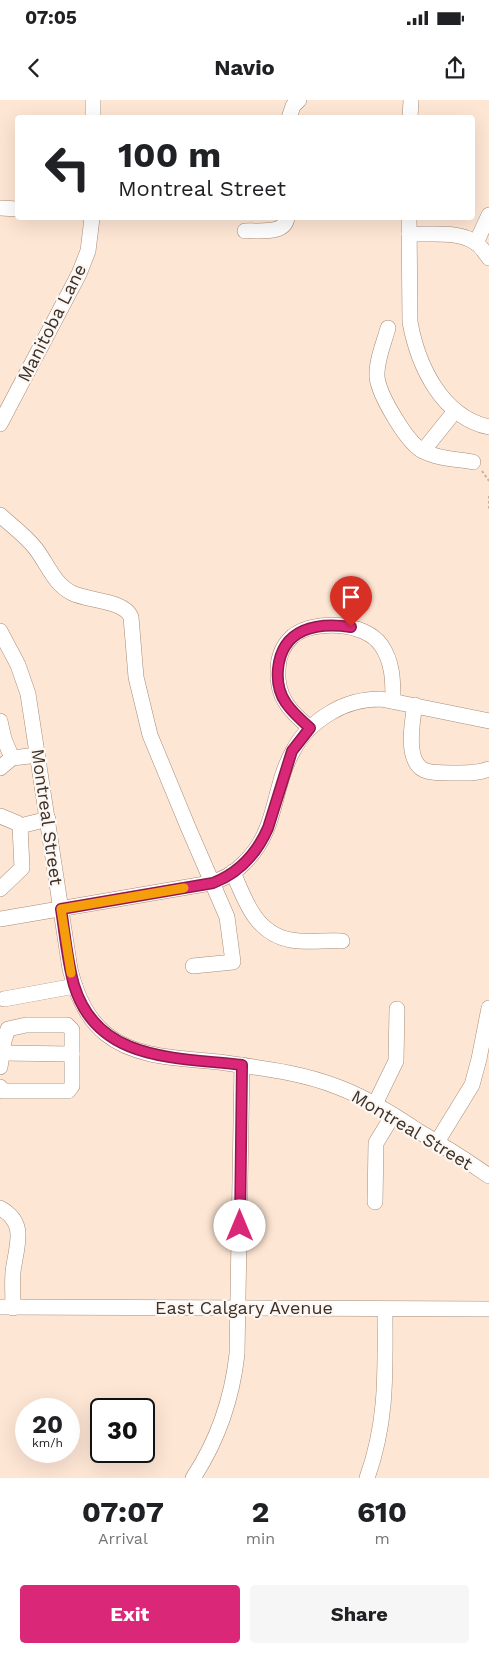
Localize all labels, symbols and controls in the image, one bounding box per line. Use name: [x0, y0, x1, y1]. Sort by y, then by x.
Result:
text: 07:05: [25, 6, 77, 29]
icon: back: [20, 54, 48, 82]
icon: share: [441, 54, 469, 82]
text: Navio: [214, 55, 275, 80]
text: 100 m: [118, 134, 221, 176]
icon: left: [35, 135, 100, 200]
text: Montreal Street: [118, 176, 286, 201]
street label: Manitoba Lane: [13, 260, 90, 385]
pin: [330, 576, 372, 627]
icon: arrive: [337, 583, 365, 611]
street label: Montreal Street: [28, 747, 68, 887]
street label: Montreal Street: [348, 1085, 477, 1174]
position arrow: [213, 1199, 265, 1251]
street label: East Calgary Avenue: [155, 1297, 333, 1318]
speed limit sign: 30: [90, 1398, 155, 1463]
text: 20: [32, 1410, 63, 1439]
text: km/h: [32, 1436, 63, 1450]
text: 07:07: [82, 1494, 164, 1529]
text: 2: [251, 1494, 269, 1529]
text: 610: [357, 1494, 407, 1529]
text: Arrival: [98, 1529, 148, 1548]
text: min: [246, 1529, 275, 1548]
text: m: [374, 1529, 390, 1548]
button: Exit: [20, 1585, 240, 1643]
button: Share: [250, 1585, 469, 1643]

